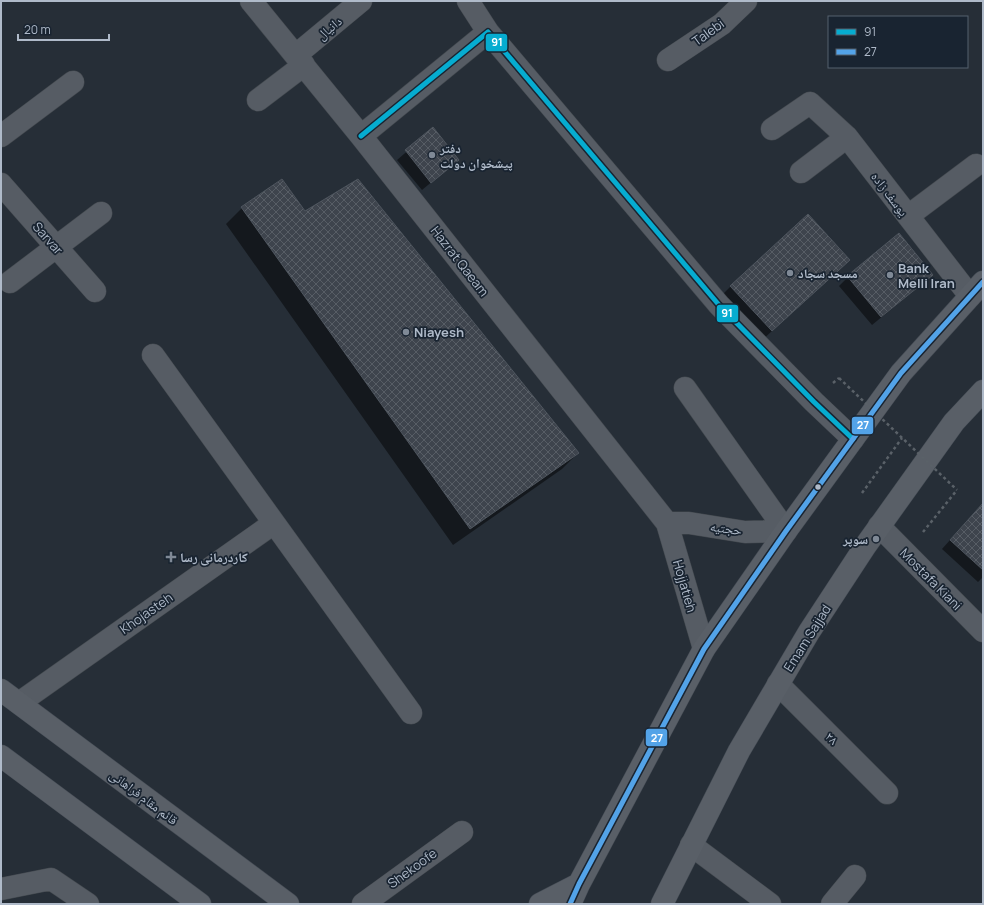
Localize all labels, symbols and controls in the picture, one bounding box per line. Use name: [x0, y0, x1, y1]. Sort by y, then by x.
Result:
street label: دانیال: [313, 12, 345, 44]
street label: Talebi: [688, 14, 728, 50]
scale bar: [18, 16, 109, 42]
legend: [828, 16, 968, 68]
text: 20 m: [24, 21, 51, 38]
text: 91: [864, 23, 876, 40]
line badge: 91: [485, 33, 508, 52]
text: 91: [491, 34, 503, 49]
text: 27: [864, 43, 877, 60]
place label: دفتر پیشخوان دولت: [439, 139, 513, 172]
marker: دفتر پیشخوان دولت: [427, 150, 437, 160]
street label: یوسف زاده: [867, 168, 913, 220]
street label: Sarvar: [29, 218, 67, 258]
street label: Hazrat Qaeam: [427, 222, 493, 300]
place label: Bank Melli Iran: [898, 259, 955, 292]
place label: مسجد سجاد: [798, 264, 858, 282]
marker: مسجد سجاد: [785, 268, 795, 278]
marker: Bank Melli Iran: [885, 270, 895, 280]
line badge: 91: [716, 304, 739, 323]
text: 91: [721, 305, 733, 320]
place label: Niayesh: [414, 323, 464, 341]
marker: Niayesh: [401, 327, 411, 337]
line badge: 27: [851, 416, 874, 435]
text: 27: [857, 417, 869, 432]
unlabelled marker: [813, 482, 823, 492]
street label: حجتیه: [709, 517, 743, 539]
place label: سوپر: [842, 530, 868, 548]
marker: سوپر: [871, 534, 881, 544]
street label: Mostafa Kiani: [896, 544, 966, 614]
place label: کاردرمانی رسا: [180, 548, 248, 566]
marker: کاردرمانی رسا: [165, 551, 177, 563]
street label: Hojjatieh: [669, 558, 701, 614]
street label: Khojasteh: [116, 588, 176, 638]
street label: Emam Sajjad: [779, 601, 835, 675]
line badge: 27: [645, 728, 668, 747]
street label: ۲۸: [822, 728, 843, 749]
text: 27: [651, 730, 663, 745]
street label: قائم مقام فراهانی: [106, 765, 182, 829]
street label: Shekoofe: [384, 844, 441, 892]

